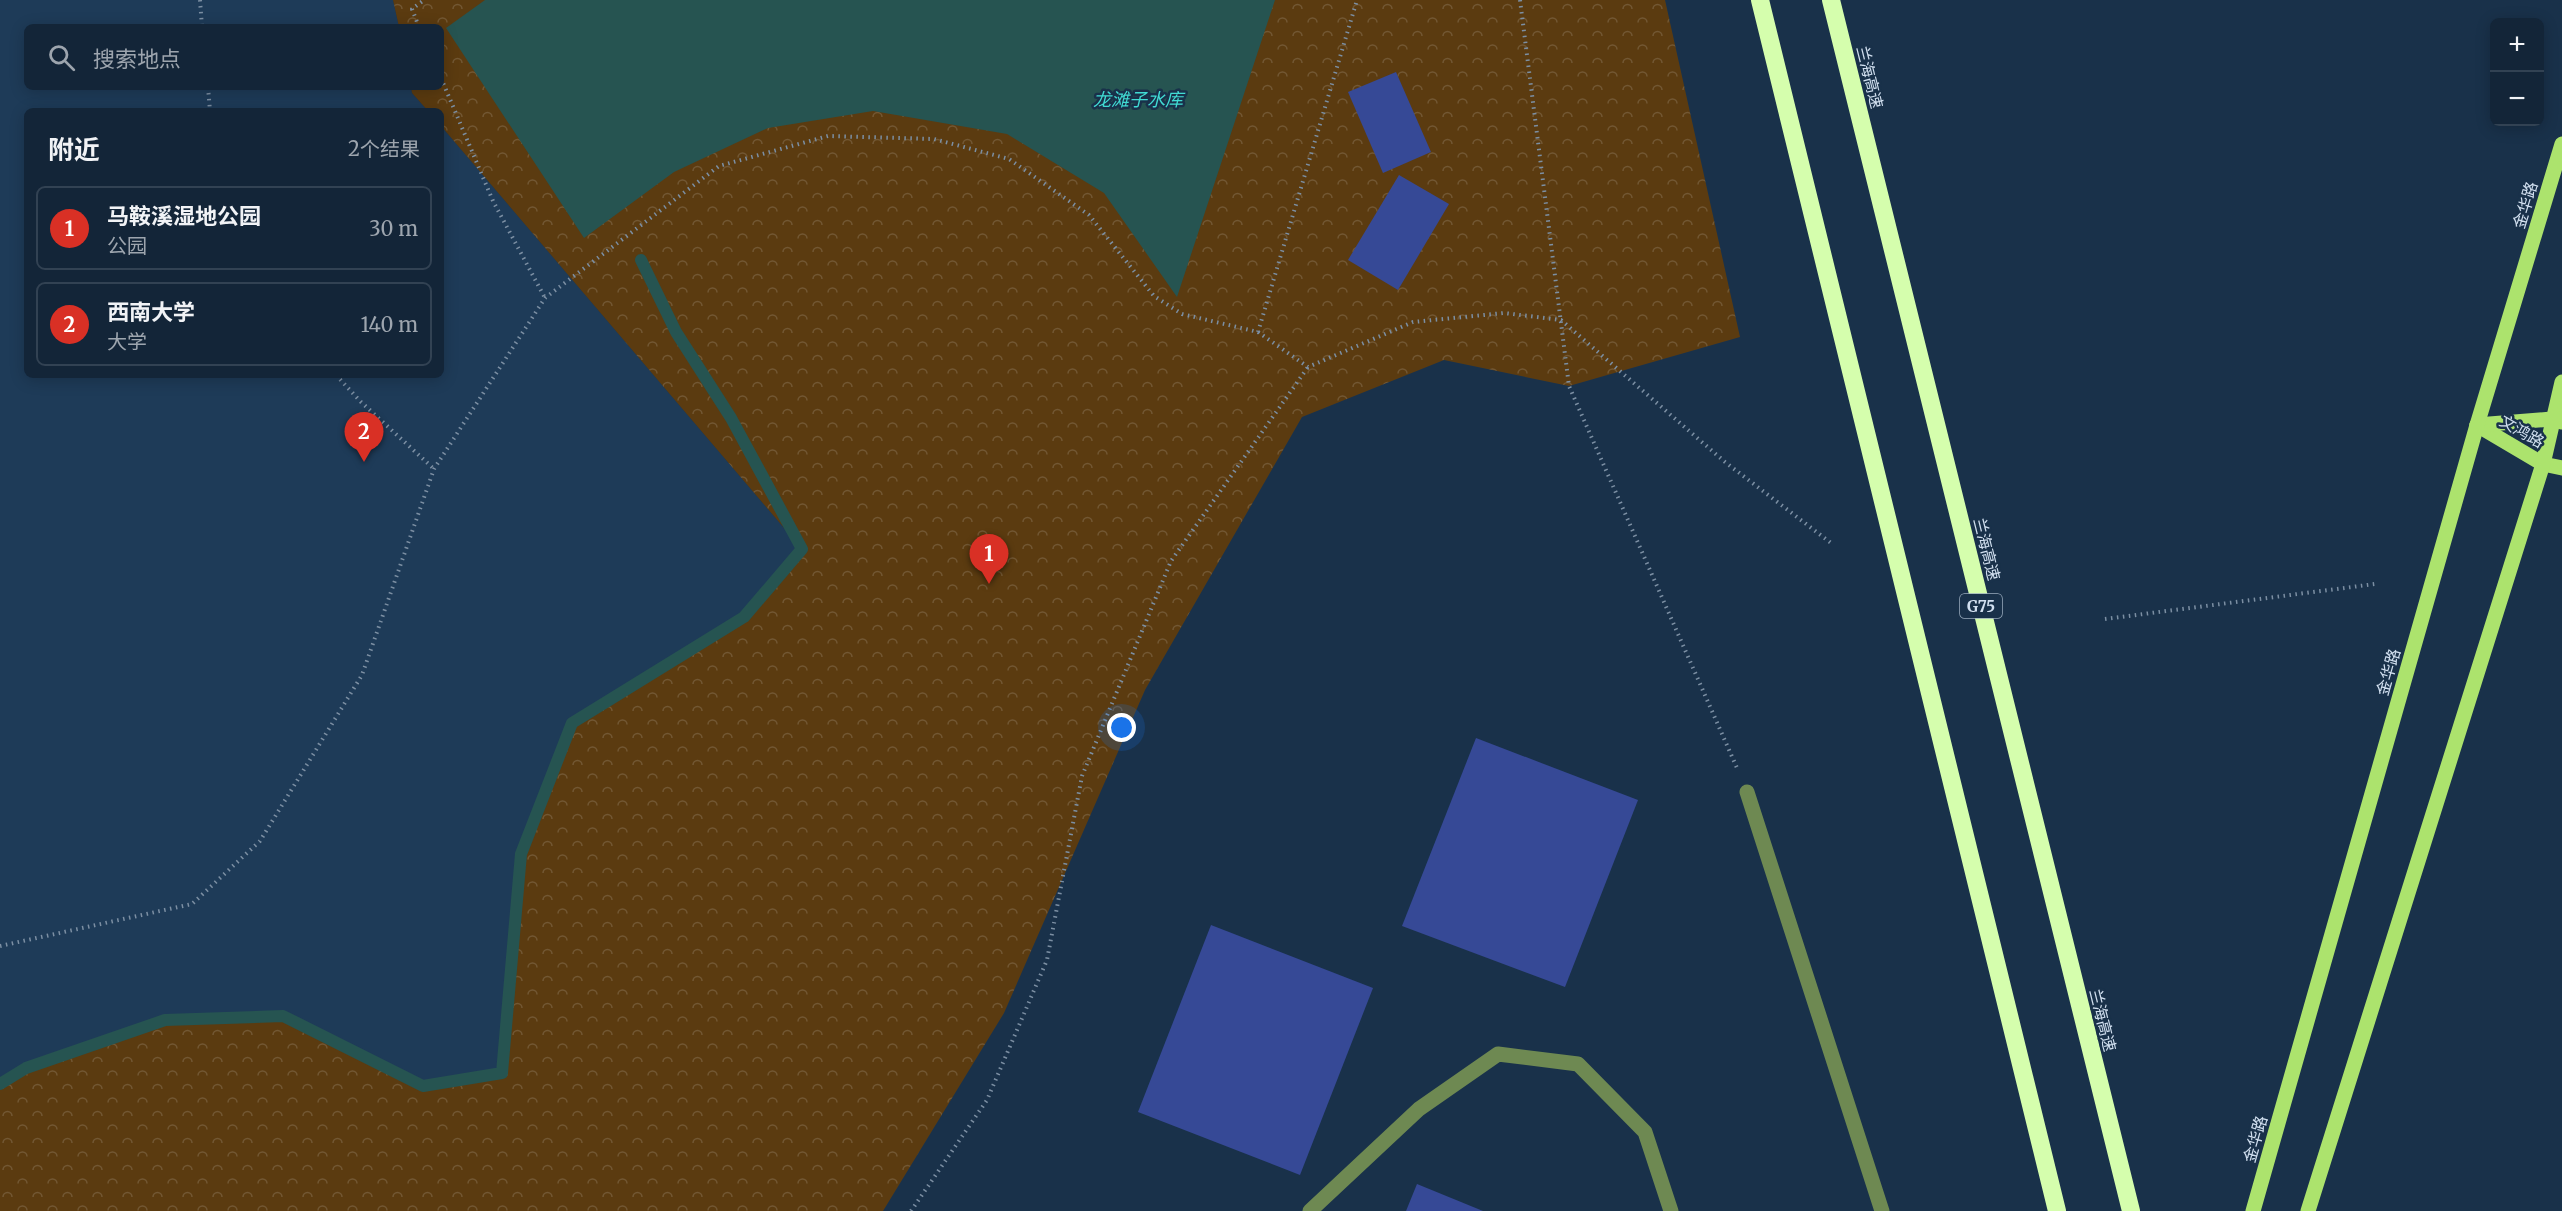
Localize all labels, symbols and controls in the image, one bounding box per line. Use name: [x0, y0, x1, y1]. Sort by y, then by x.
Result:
map controls: [2490, 18, 2544, 126]
button: +: [2490, 18, 2544, 72]
search box: [24, 24, 444, 90]
icon: search: [45, 41, 78, 74]
street label: 兰海高速: [1853, 44, 1887, 110]
text: 搜索地点: [93, 45, 181, 73]
button: −: [2490, 72, 2544, 126]
water label: 龙滩子水库: [1093, 88, 1186, 111]
text: 附近: [48, 133, 100, 166]
text: 2个结果: [348, 136, 420, 161]
street label: 金华路: [2508, 179, 2542, 231]
text: 马鞍溪湿地公园: [107, 202, 261, 230]
text: 1: [65, 216, 74, 241]
text: 30 m: [369, 216, 418, 241]
text: 公园: [107, 233, 147, 258]
text: 西南大学: [107, 298, 195, 326]
text: 2: [64, 312, 75, 337]
text: 140 m: [361, 312, 418, 337]
text: 大学: [107, 329, 147, 354]
street label: 文鸿路: [2496, 410, 2548, 452]
pin: 2: [344, 412, 384, 462]
street label: 兰海高速: [1970, 516, 2004, 582]
pin: 1: [970, 534, 1008, 584]
road number: G75: [1960, 594, 2002, 618]
street label: 金华路: [2372, 646, 2404, 698]
your location: [1107, 713, 1136, 742]
street label: 兰海高速: [2086, 987, 2120, 1053]
street label: 金华路: [2239, 1113, 2271, 1165]

